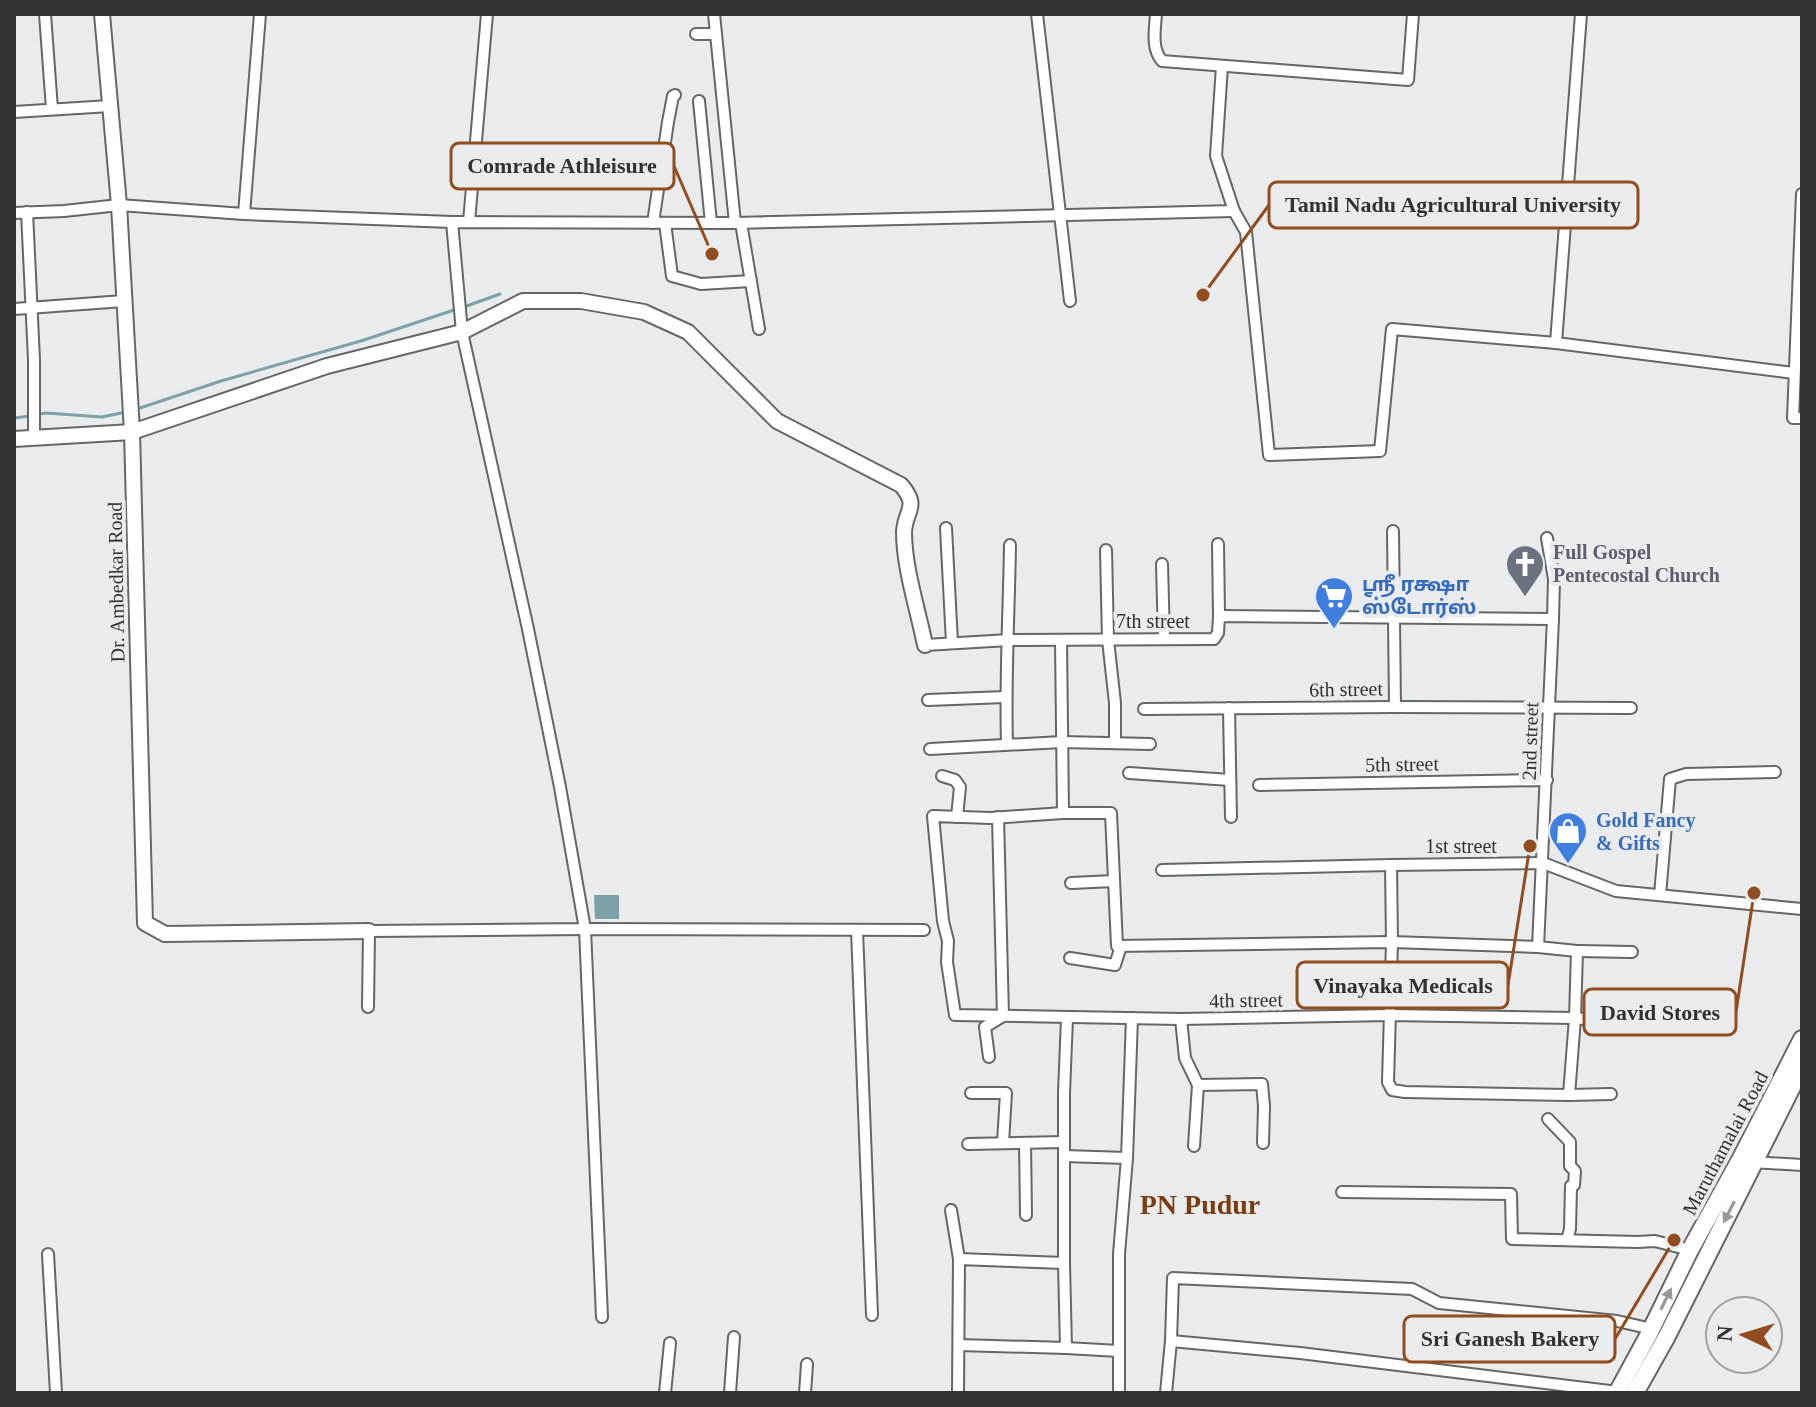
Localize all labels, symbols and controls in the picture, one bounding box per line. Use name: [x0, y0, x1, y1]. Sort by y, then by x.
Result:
callout: Comrade Athleisure: [451, 143, 674, 189]
text: Comrade Athleisure: [467, 153, 657, 178]
callout: Tamil Nadu Agricultural University: [1269, 182, 1638, 228]
text: Tamil Nadu Agricultural University: [1285, 192, 1621, 217]
street label: Dr. Ambedkar Road: [104, 502, 128, 662]
place label: Full Gospel Pentecostal Church: [1553, 541, 1720, 586]
church icon: Full Gospel Pentecostal Church: [1504, 543, 1546, 598]
place label: ஶ்ரீ ரக்ஷா ஸ்டோர்ஸ்: [1362, 573, 1476, 619]
supermarket icon: ஶ்ரீ ரக்ஷா ஸ்டோர்ஸ்: [1313, 575, 1355, 630]
street label: 7th street: [1116, 610, 1190, 632]
street label: 6th street: [1309, 677, 1384, 701]
street label: 2nd street: [1518, 701, 1542, 781]
street label: 5th street: [1365, 752, 1440, 776]
place label: Gold Fancy & Gifts: [1596, 809, 1695, 854]
shop icon: Gold Fancy & Gifts: [1547, 810, 1589, 865]
street label: 1st street: [1425, 835, 1497, 857]
callout: Vinayaka Medicals: [1297, 962, 1508, 1008]
text: Vinayaka Medicals: [1313, 973, 1493, 998]
street label: 4th street: [1209, 988, 1284, 1012]
callout: David Stores: [1584, 989, 1736, 1035]
text: David Stores: [1600, 1000, 1720, 1025]
street label: Maruthamalai Road: [1678, 1067, 1772, 1219]
district label: PN Pudur: [1140, 1189, 1260, 1220]
one-way arrow: [1722, 1200, 1736, 1223]
one-way arrow: [1659, 1288, 1673, 1311]
north arrow: [1704, 1295, 1784, 1375]
callout: Sri Ganesh Bakery: [1404, 1316, 1615, 1362]
text: N: [1712, 1325, 1738, 1342]
text: Sri Ganesh Bakery: [1421, 1326, 1599, 1351]

